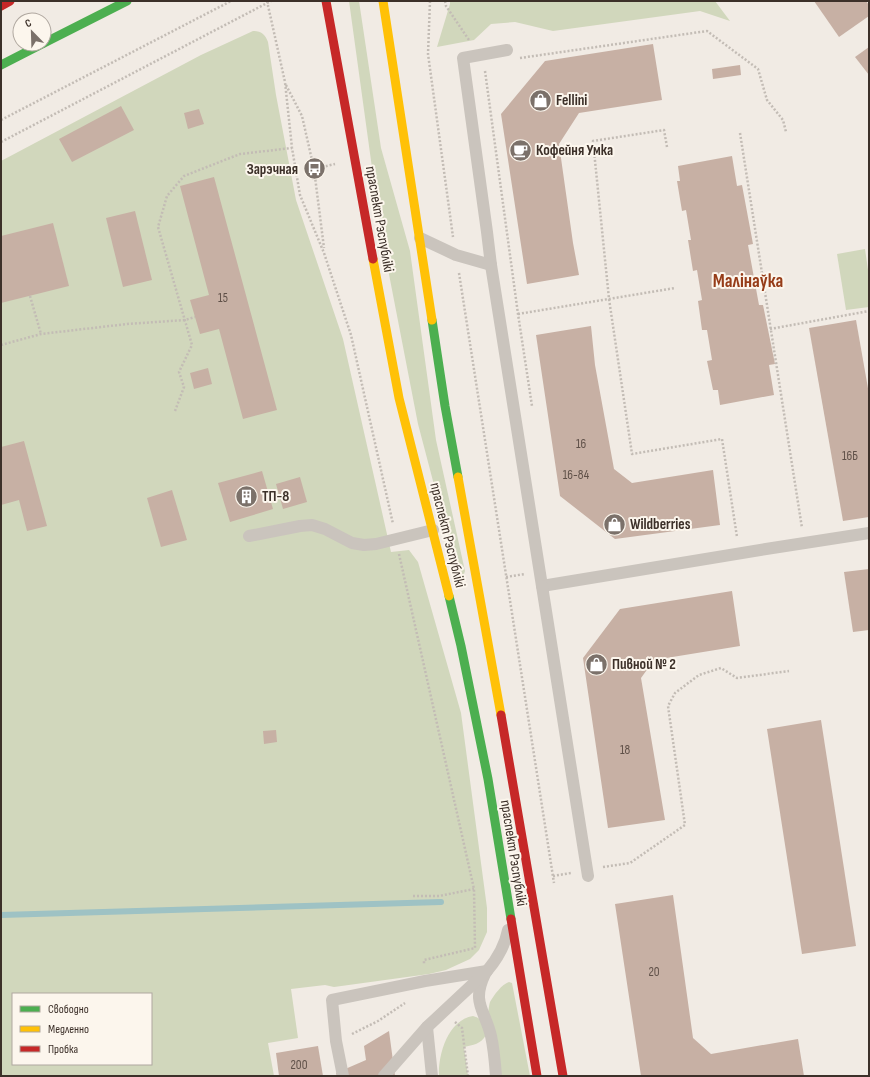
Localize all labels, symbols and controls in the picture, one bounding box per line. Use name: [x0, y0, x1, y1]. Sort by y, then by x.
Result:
north arrow: [12, 12, 52, 52]
text: С: [23, 16, 34, 30]
shop icon: Fellini: [527, 87, 553, 113]
place label: Fellini: [556, 91, 587, 110]
cafe icon: Кофейня Умка: [507, 137, 533, 163]
place label: Кофейня Умка: [536, 141, 613, 160]
bus stop icon: Зарэчная: [301, 156, 327, 182]
place label: Зарэчная: [247, 160, 298, 179]
street label: праспект Рэспублікі: [361, 165, 398, 274]
district label: Малінаўка: [713, 270, 783, 293]
house number: 15: [218, 290, 228, 306]
house number: 16: [576, 436, 586, 452]
house number: 16Б: [842, 448, 858, 464]
house number: 16-84: [563, 467, 590, 483]
street label: праспект Рэспублікі: [425, 481, 470, 590]
building icon: ТП-8: [233, 483, 259, 509]
place label: ТП-8: [262, 487, 289, 506]
shop icon: Wildberries: [601, 511, 627, 537]
place label: Wildberries: [630, 515, 691, 534]
shop icon: Пивной № 2: [584, 651, 610, 677]
place label: Пивной № 2: [612, 655, 676, 674]
house number: 18: [620, 742, 630, 758]
street label: праспект Рэспублікі: [496, 799, 531, 908]
house number: 20: [648, 964, 660, 980]
legend: [12, 993, 152, 1065]
text: Свободно: [48, 1002, 89, 1017]
text: Медленно: [48, 1022, 89, 1037]
text: Пробка: [48, 1042, 79, 1057]
house number: 200: [291, 1057, 308, 1073]

